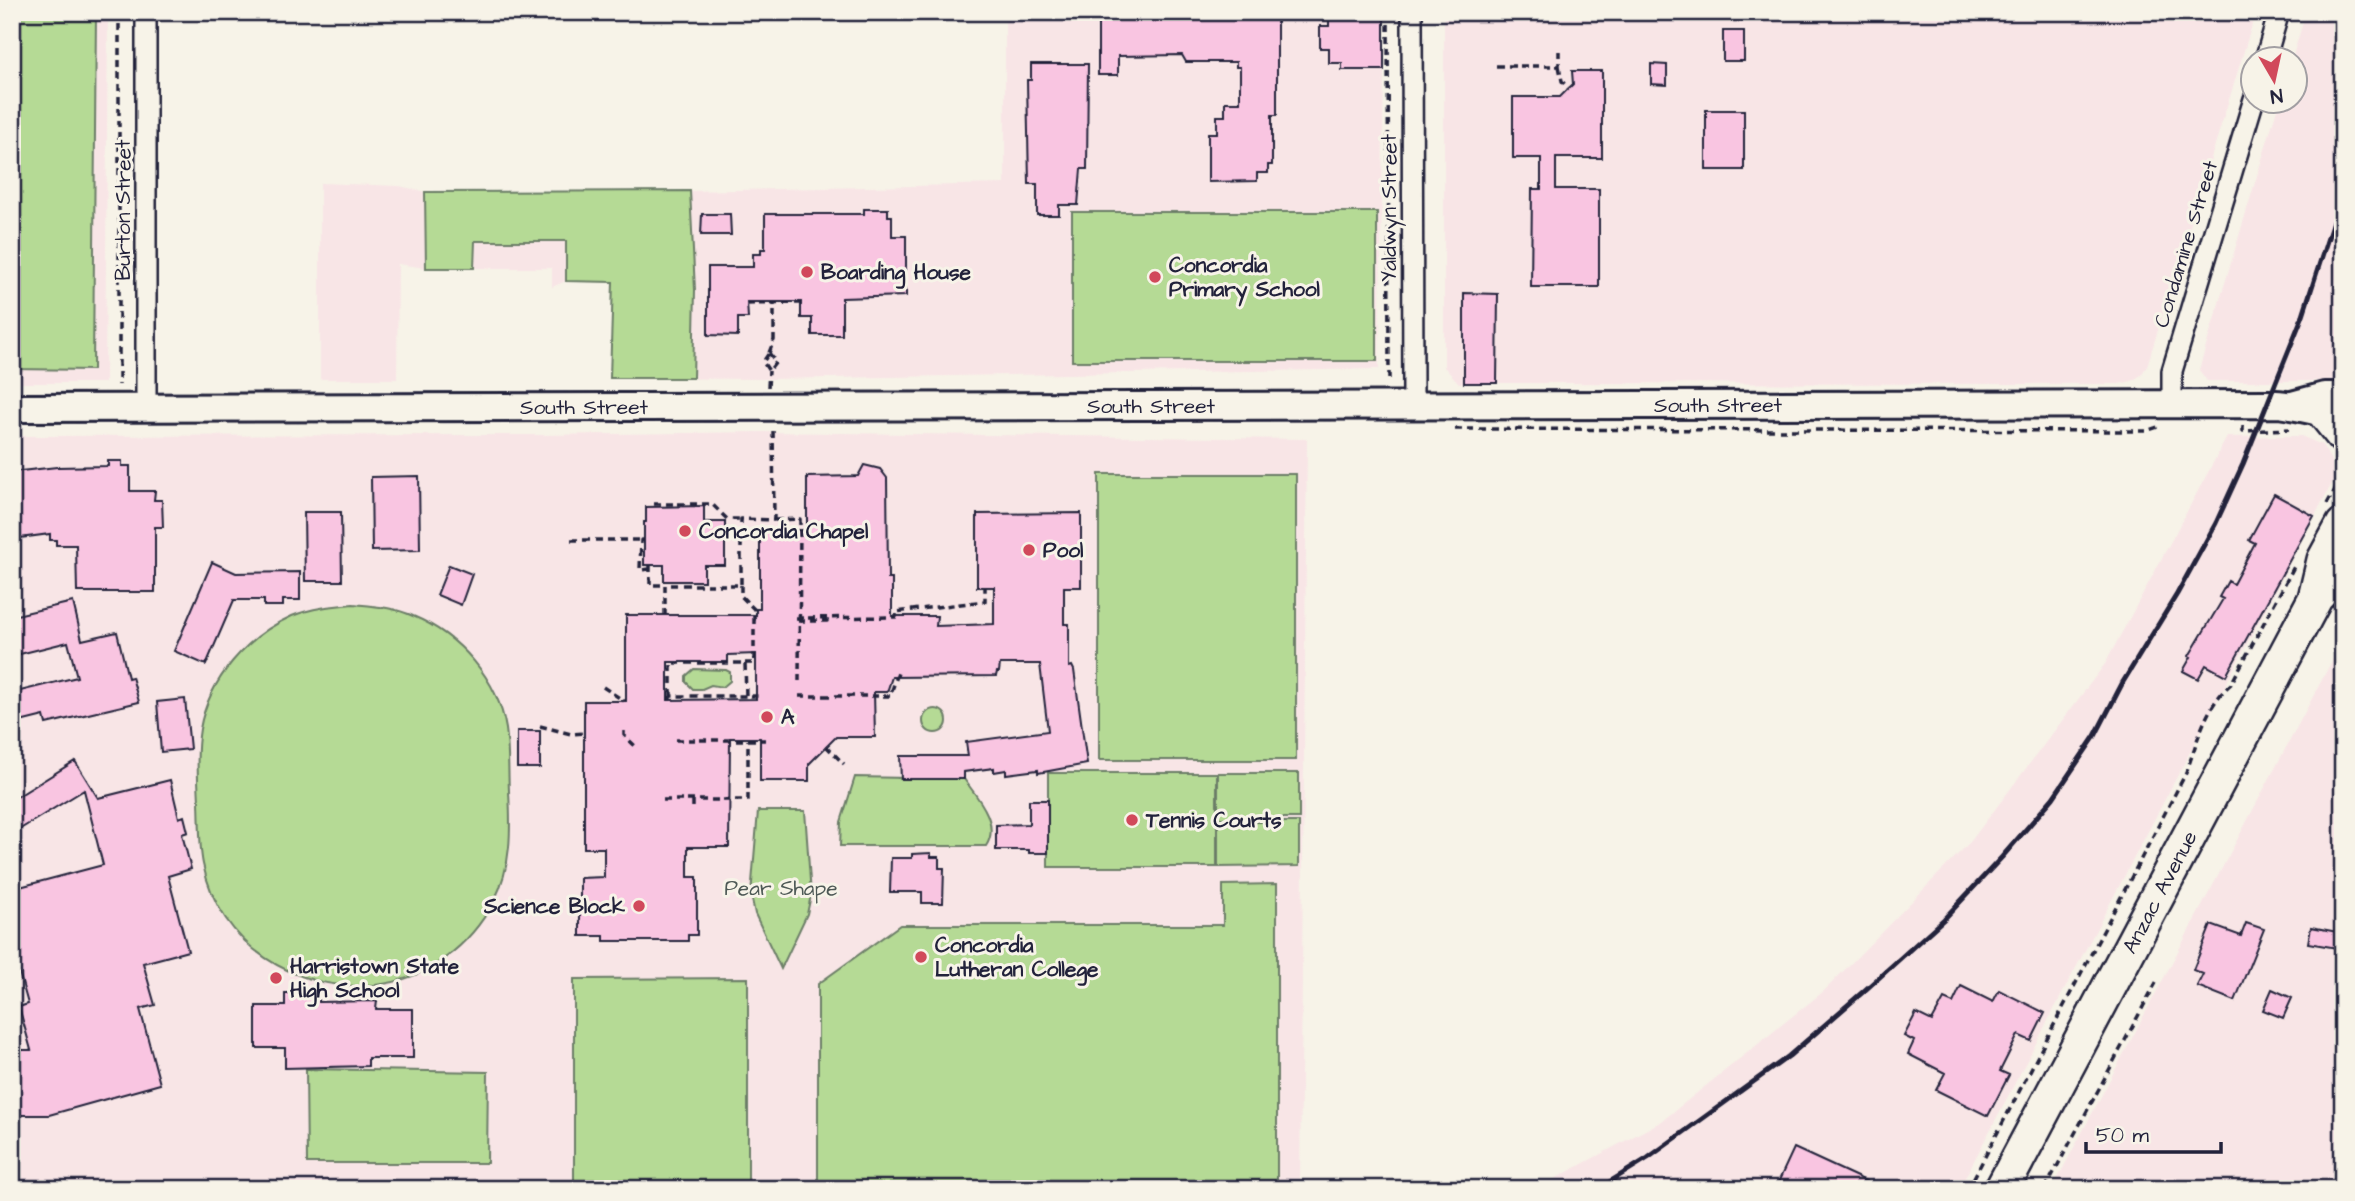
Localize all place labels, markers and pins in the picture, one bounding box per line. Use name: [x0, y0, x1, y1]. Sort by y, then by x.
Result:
place label: Concordia Primary School: [1169, 251, 1321, 307]
place label: Boarding House: [821, 258, 971, 289]
marker: Boarding House: [799, 264, 815, 280]
marker: Concordia Primary School: [1147, 269, 1163, 285]
place label: Concordia Chapel: [699, 517, 869, 547]
marker: Concordia Chapel: [677, 523, 693, 539]
place label: Pool: [1043, 536, 1084, 565]
marker: Pool: [1021, 542, 1037, 558]
place label: A: [781, 703, 795, 732]
marker: A: [759, 709, 775, 725]
place label: Tennis Courts: [1145, 806, 1282, 835]
marker: Tennis Courts: [1124, 812, 1140, 828]
place label: Science Block: [483, 892, 625, 921]
marker: Science Block: [631, 898, 647, 914]
place label: Concordia Lutheran College: [935, 931, 1099, 986]
marker: Concordia Lutheran College: [913, 949, 929, 965]
place label: Harristown State High School: [290, 952, 460, 1007]
marker: Harristown State High School: [268, 970, 284, 986]

